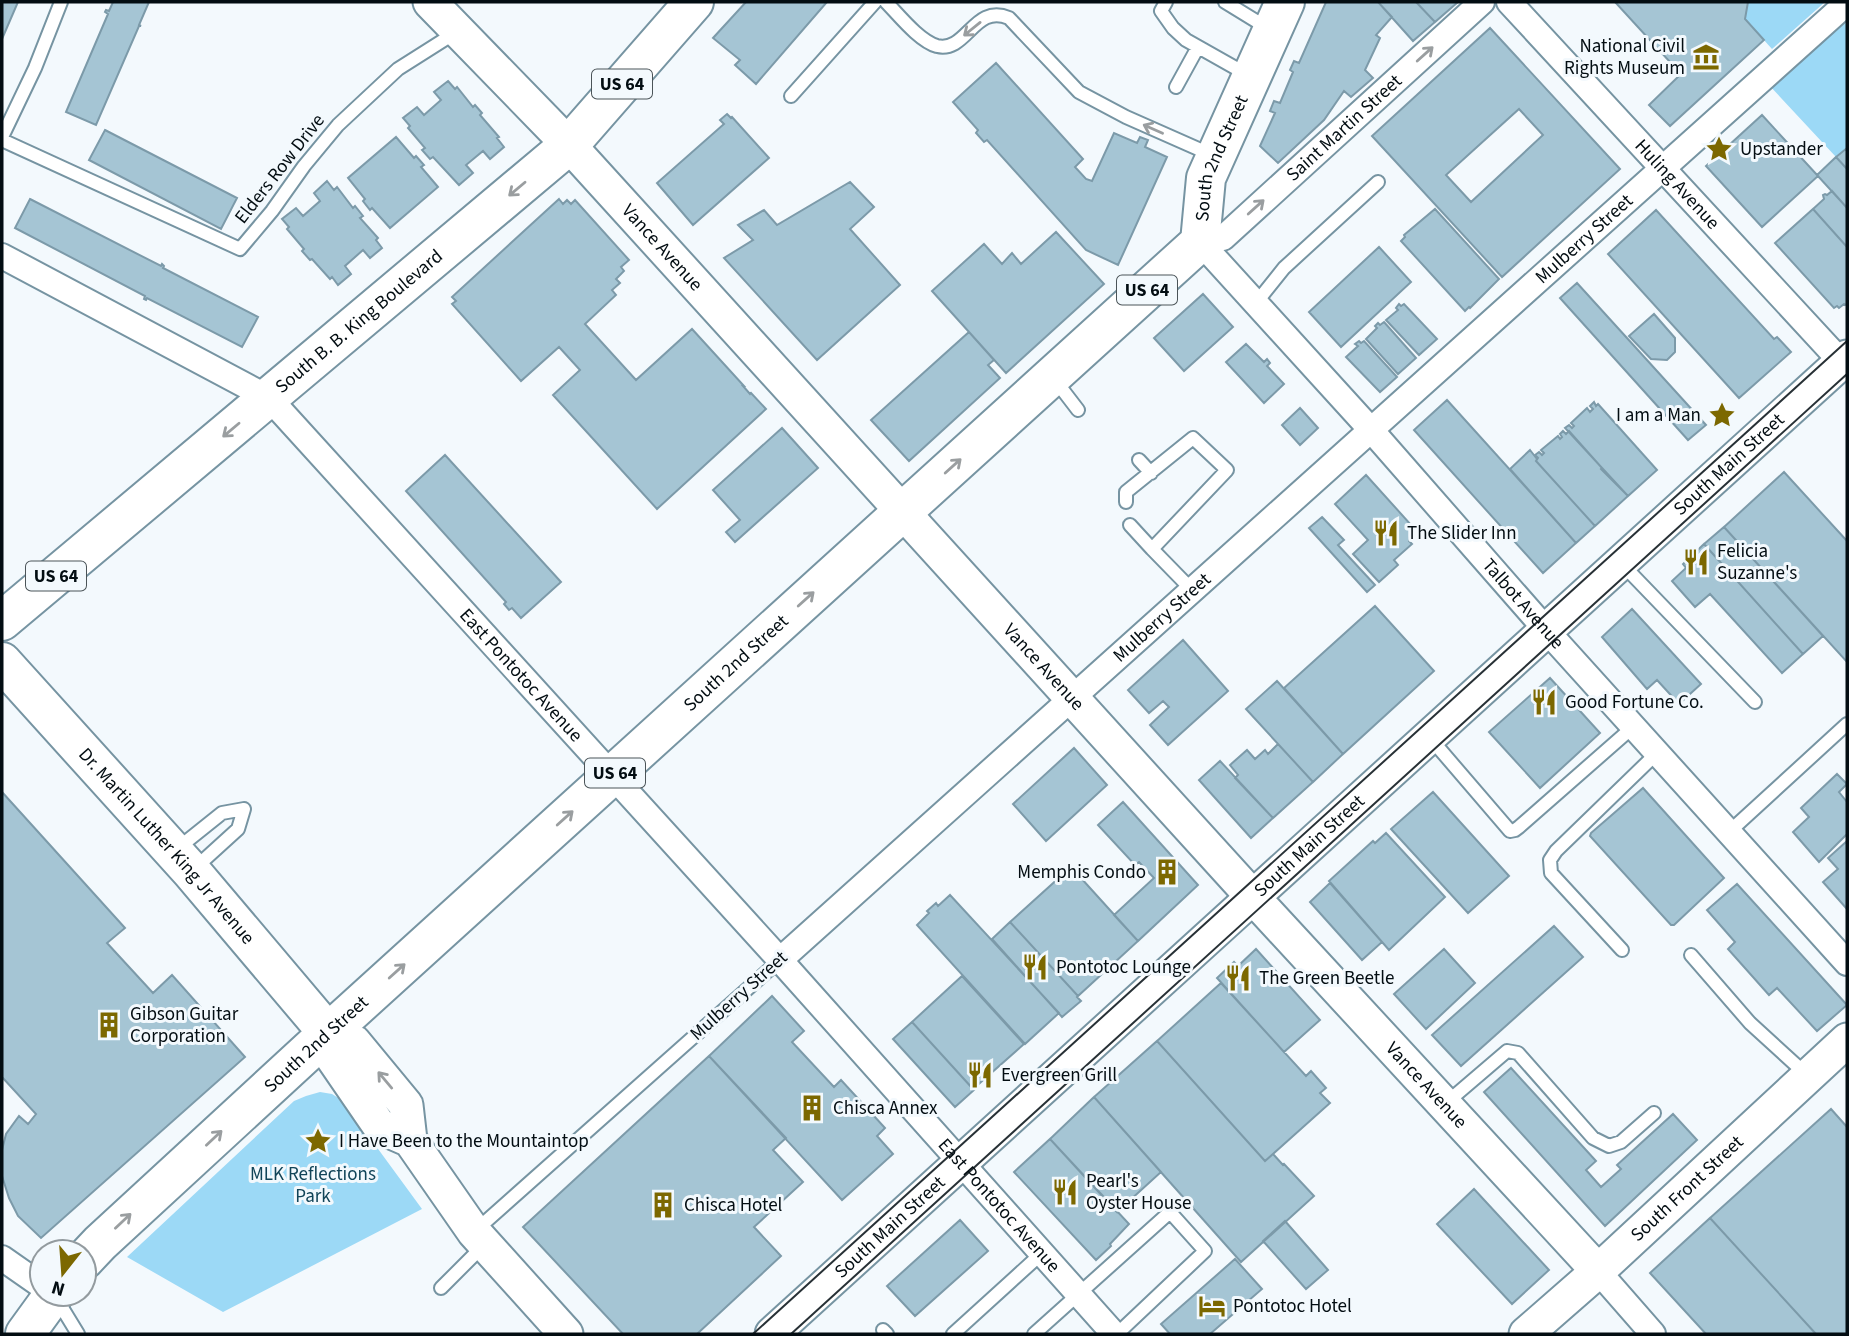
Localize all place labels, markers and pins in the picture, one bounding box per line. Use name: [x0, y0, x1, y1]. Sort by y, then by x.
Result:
place label: National Civil Rights Museum: [1564, 33, 1685, 82]
museum icon: National Civil Rights Museum: [1691, 42, 1721, 72]
place icon: Upstander: [1704, 134, 1734, 164]
place label: Upstander: [1740, 136, 1823, 163]
place icon: I am a Man: [1707, 400, 1737, 430]
place label: I am a Man: [1616, 402, 1701, 429]
restaurant icon: The Slider Inn: [1371, 518, 1401, 548]
place label: The Slider Inn: [1407, 520, 1517, 547]
place label: Felicia Suzanne's: [1717, 538, 1797, 587]
restaurant icon: Felicia Suzanne's: [1681, 547, 1711, 577]
restaurant icon: Good Fortune Co.: [1529, 687, 1559, 717]
place label: Good Fortune Co.: [1565, 689, 1704, 716]
building icon: Memphis Condo: [1152, 857, 1182, 887]
place label: Memphis Condo: [1017, 859, 1146, 886]
restaurant icon: Pontotoc Lounge: [1020, 952, 1050, 982]
place label: Pontotoc Lounge: [1056, 954, 1191, 981]
restaurant icon: The Green Beetle: [1223, 963, 1253, 993]
place label: The Green Beetle: [1259, 965, 1394, 992]
place label: Gibson Guitar Corporation: [130, 1001, 239, 1050]
building icon: Gibson Guitar Corporation: [94, 1010, 124, 1040]
restaurant icon: Evergreen Grill: [965, 1060, 995, 1090]
place label: Evergreen Grill: [1001, 1062, 1117, 1089]
building icon: Chisca Annex: [797, 1093, 827, 1123]
place label: Chisca Annex: [833, 1095, 938, 1122]
place icon: I Have Been to the Mountaintop: [303, 1126, 333, 1156]
place label: I Have Been to the Mountaintop: [339, 1128, 589, 1155]
place label: Pearl's Oyster House: [1086, 1168, 1191, 1217]
restaurant icon: Pearl's Oyster House: [1050, 1177, 1080, 1207]
building icon: Chisca Hotel: [648, 1190, 678, 1220]
place label: Chisca Hotel: [684, 1192, 783, 1219]
hotel icon: Pontotoc Hotel: [1197, 1291, 1227, 1321]
place label: Pontotoc Hotel: [1233, 1293, 1352, 1320]

